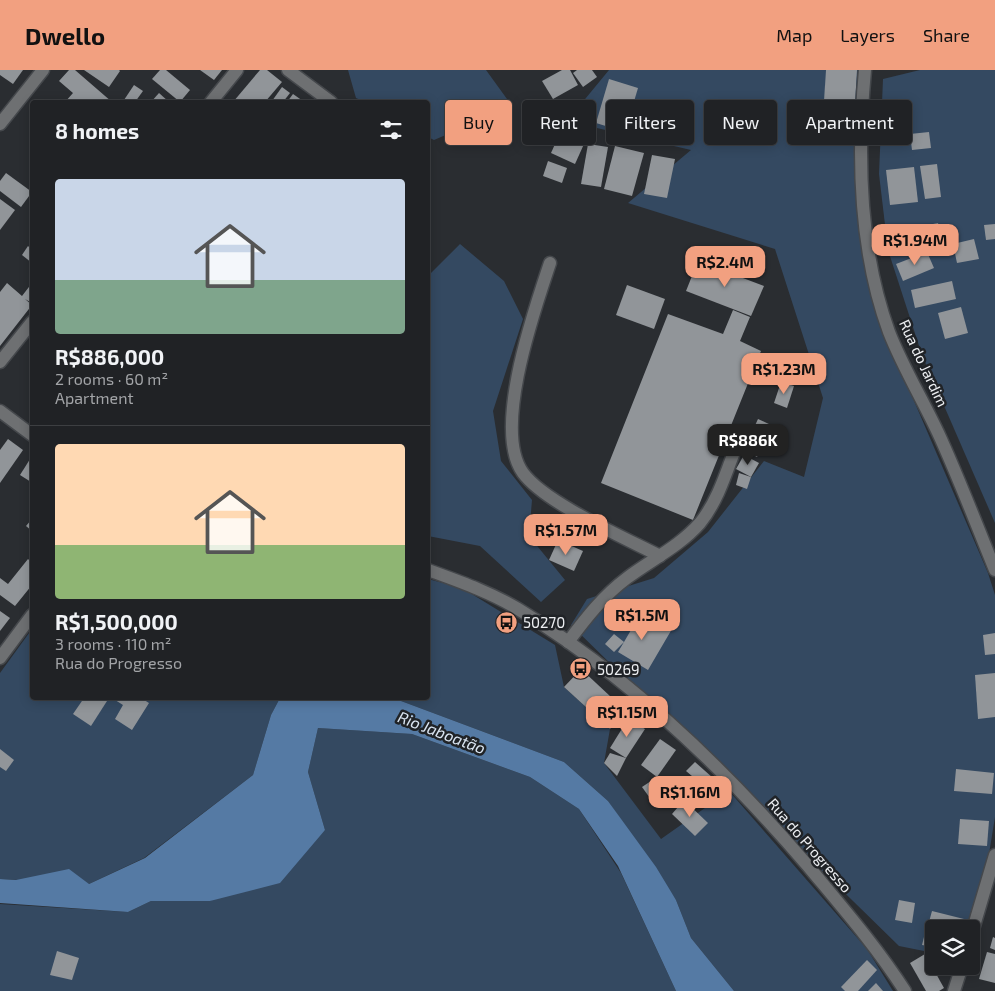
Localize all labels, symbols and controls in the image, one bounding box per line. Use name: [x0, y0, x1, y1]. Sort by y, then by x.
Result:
text: Dwello: [25, 21, 105, 50]
text: Map: [776, 24, 812, 46]
text: Layers: [840, 24, 895, 46]
text: Share: [923, 24, 970, 46]
chip: Buy: [445, 100, 512, 145]
chip: Rent: [522, 100, 596, 145]
chip: Filters: [606, 100, 694, 145]
chip: New: [704, 100, 777, 145]
chip: Apartment: [787, 100, 912, 145]
icon: filters: [377, 116, 405, 144]
text: 8 homes: [55, 118, 139, 143]
icon: home: [185, 211, 275, 301]
pin: R$1.94M: [869, 224, 961, 266]
text: R$1.94M: [883, 230, 947, 249]
pin: R$2.4M: [684, 246, 766, 288]
text: R$2.4M: [696, 252, 754, 271]
street label: Rua do Jardim: [896, 317, 952, 409]
text: R$886,000: [55, 344, 164, 369]
pin: R$1.23M: [738, 352, 830, 395]
text: R$1.23M: [752, 359, 816, 378]
text: 2 rooms · 60 m²: [55, 369, 168, 388]
text: Apartment: [55, 388, 134, 407]
pin: R$886K: [707, 424, 789, 466]
text: R$886K: [718, 430, 778, 449]
icon: home: [185, 477, 275, 567]
pin: R$1.57M: [520, 514, 612, 556]
text: R$1.57M: [535, 520, 597, 539]
pin: R$1.5M: [601, 598, 683, 641]
text: R$1.5M: [615, 605, 669, 624]
text: R$1,500,000: [55, 609, 178, 634]
bus stop icon: 50270: [495, 610, 519, 634]
place label: 50270: [523, 613, 565, 631]
text: 3 rooms · 110 m²: [55, 634, 172, 653]
text: Rua do Progresso: [55, 653, 182, 672]
bus stop icon: 50269: [569, 657, 593, 681]
place label: 50269: [597, 660, 640, 678]
pin: R$1.15M: [581, 696, 673, 738]
text: R$1.15M: [597, 702, 657, 721]
water label: Rio Jaboatão: [396, 707, 488, 757]
pin: R$1.16M: [644, 776, 736, 818]
text: R$1.16M: [660, 782, 720, 801]
street label: Rua do Progresso: [764, 794, 856, 896]
map controls: [925, 920, 980, 975]
button: layers: [925, 920, 980, 975]

